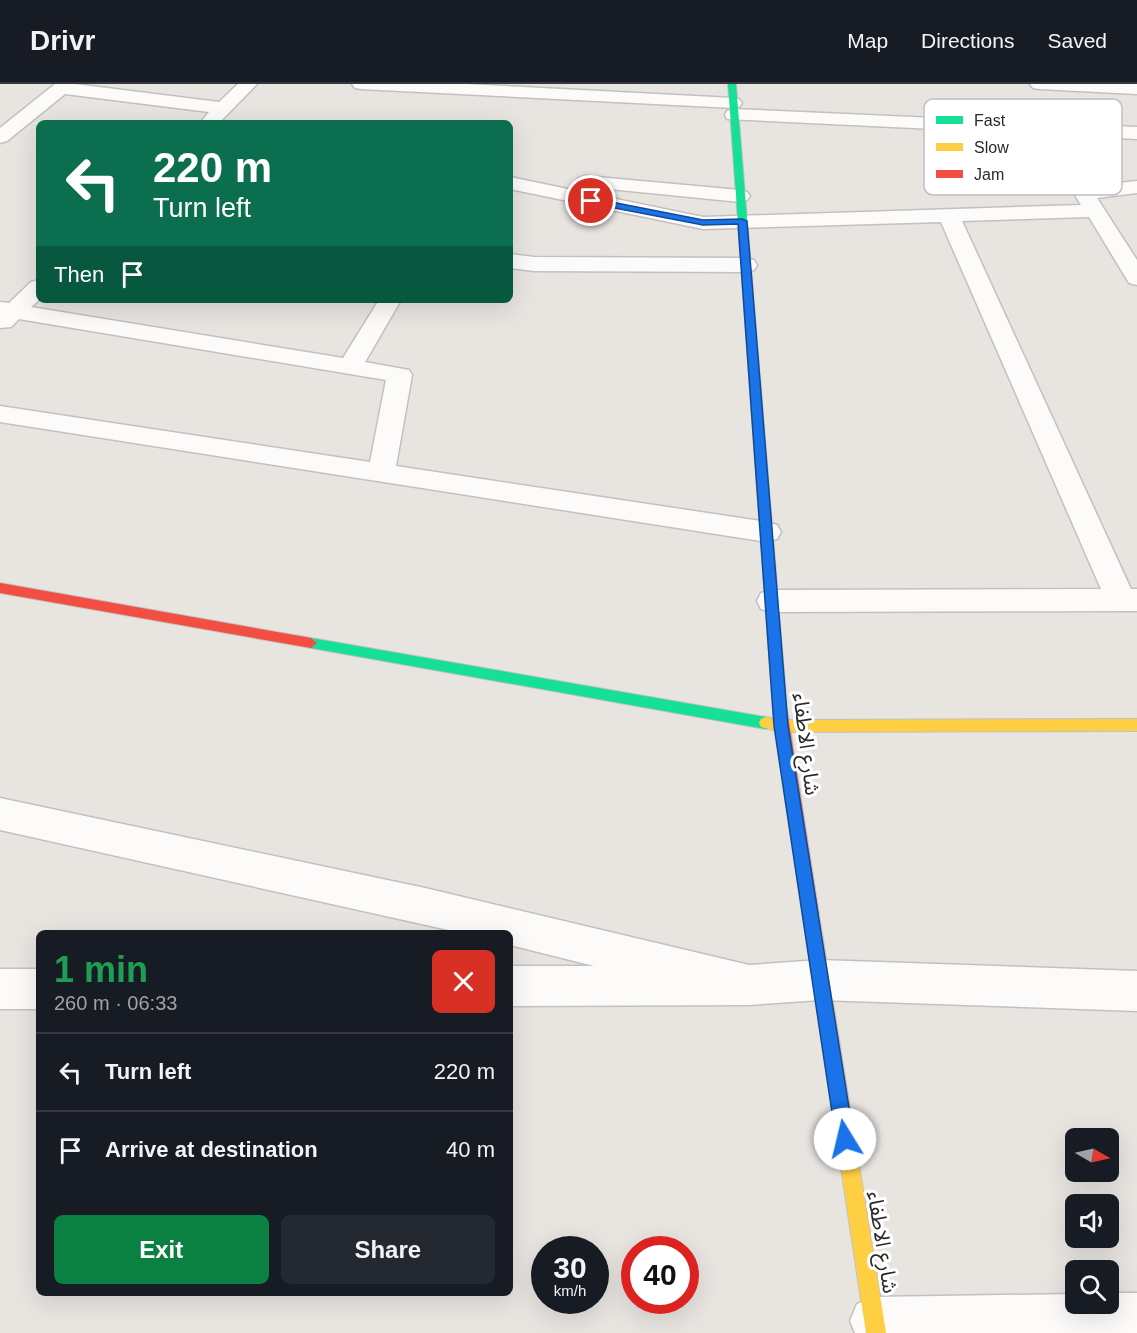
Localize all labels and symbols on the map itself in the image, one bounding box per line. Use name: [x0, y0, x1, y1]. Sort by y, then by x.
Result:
legend: [924, 99, 1122, 195]
text: Fast: [974, 112, 1006, 129]
text: Slow: [974, 139, 1009, 156]
text: Jam: [974, 166, 1004, 183]
pin: [565, 175, 616, 226]
street label: شارع الاطفاء: [785, 691, 825, 797]
position arrow: [813, 1107, 877, 1171]
north arrow: [1065, 1128, 1119, 1182]
street label: شارع الاطفاء: [860, 1189, 902, 1295]
speed limit sign: 40: [621, 1236, 699, 1314]

